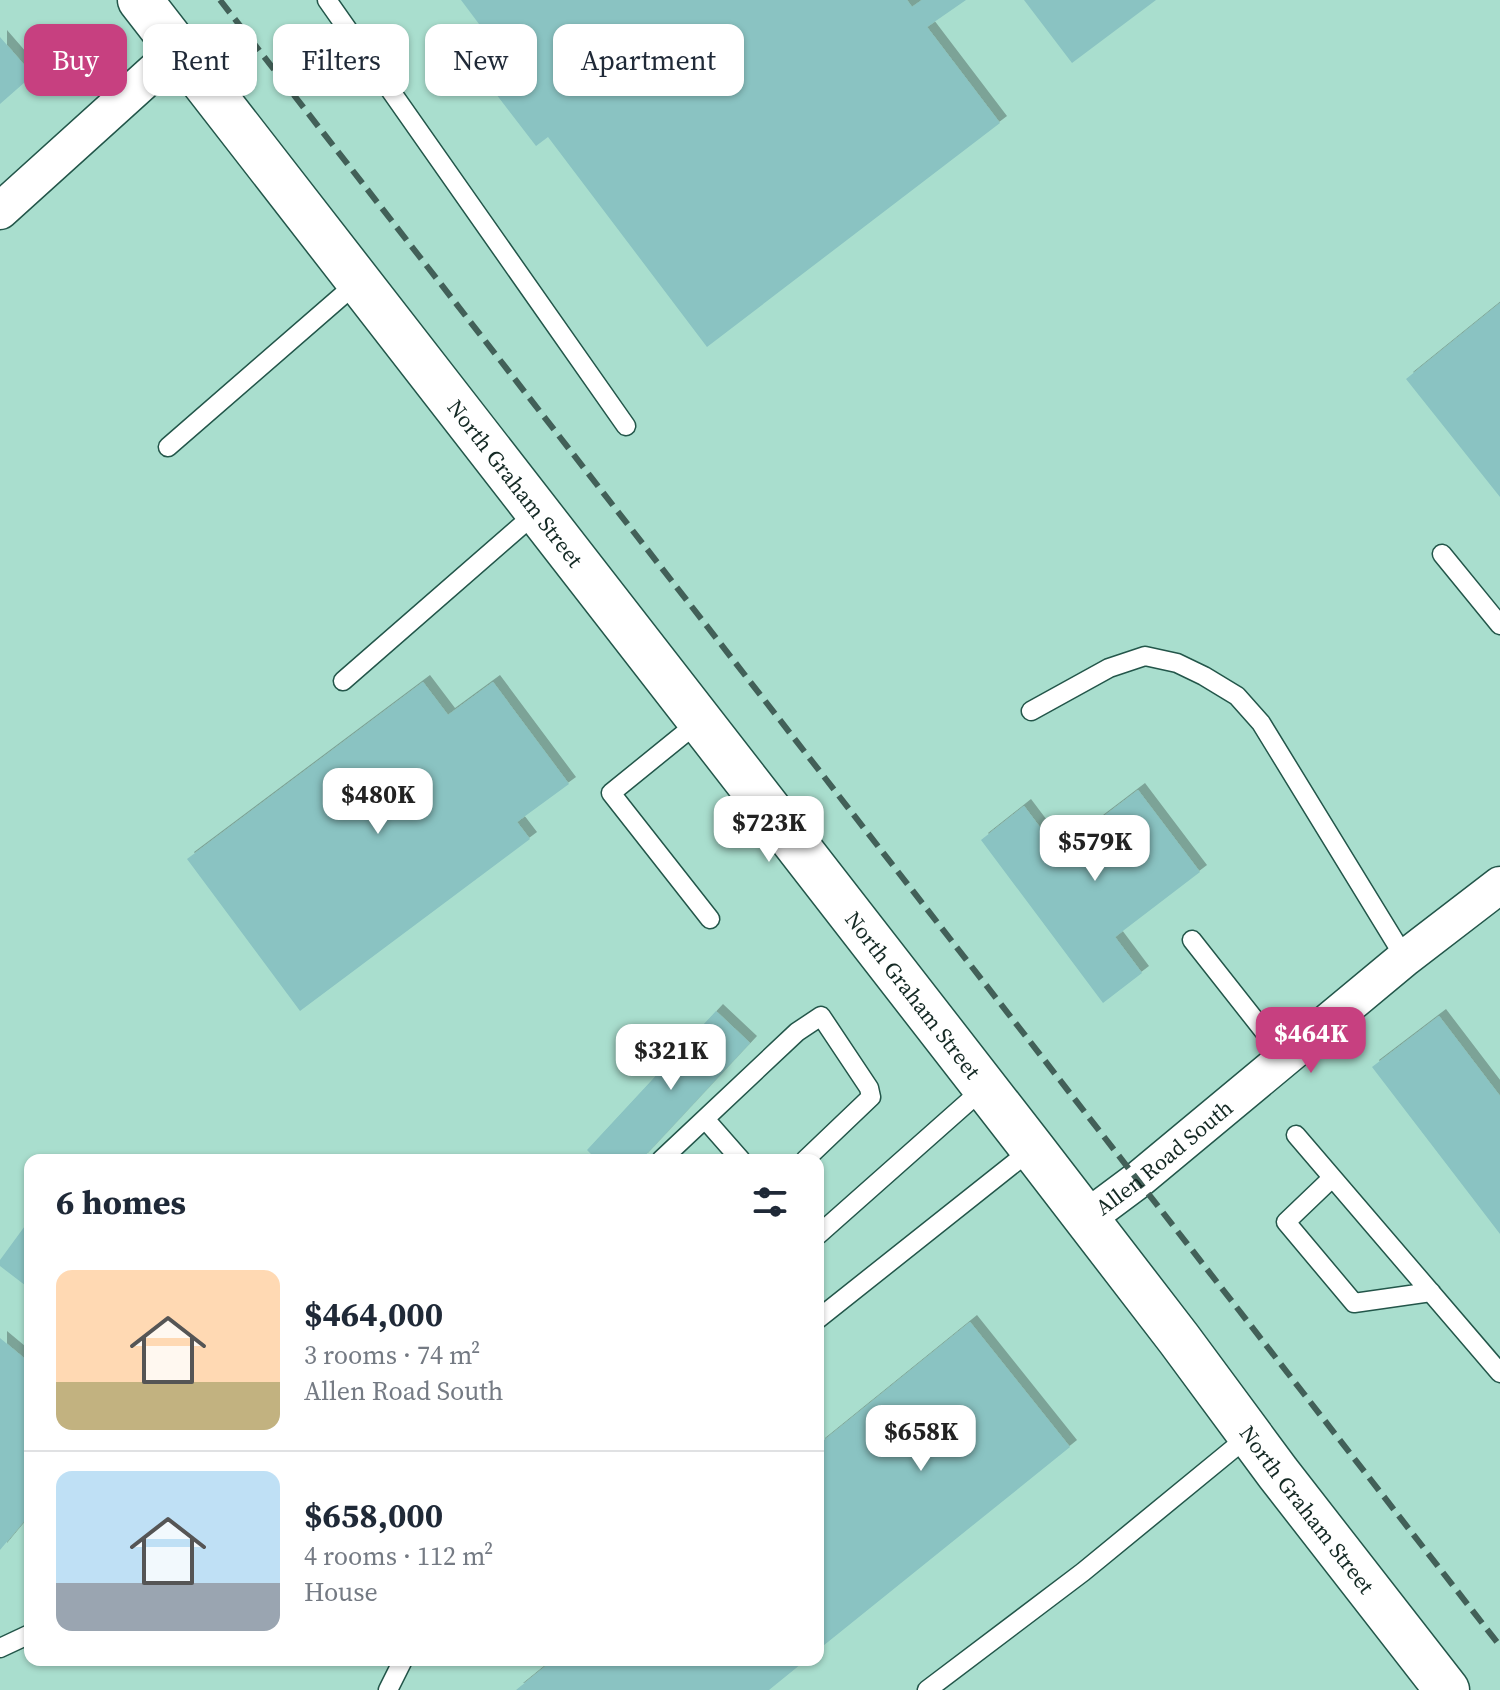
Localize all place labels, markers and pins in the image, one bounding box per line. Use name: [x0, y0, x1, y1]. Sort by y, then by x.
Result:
pin: $480K: [322, 768, 434, 836]
pin: $723K: [713, 796, 825, 864]
pin: $579K: [1039, 815, 1151, 883]
pin: $464K: [1255, 1007, 1367, 1075]
pin: $321K: [615, 1024, 727, 1092]
pin: $658K: [865, 1405, 977, 1473]

